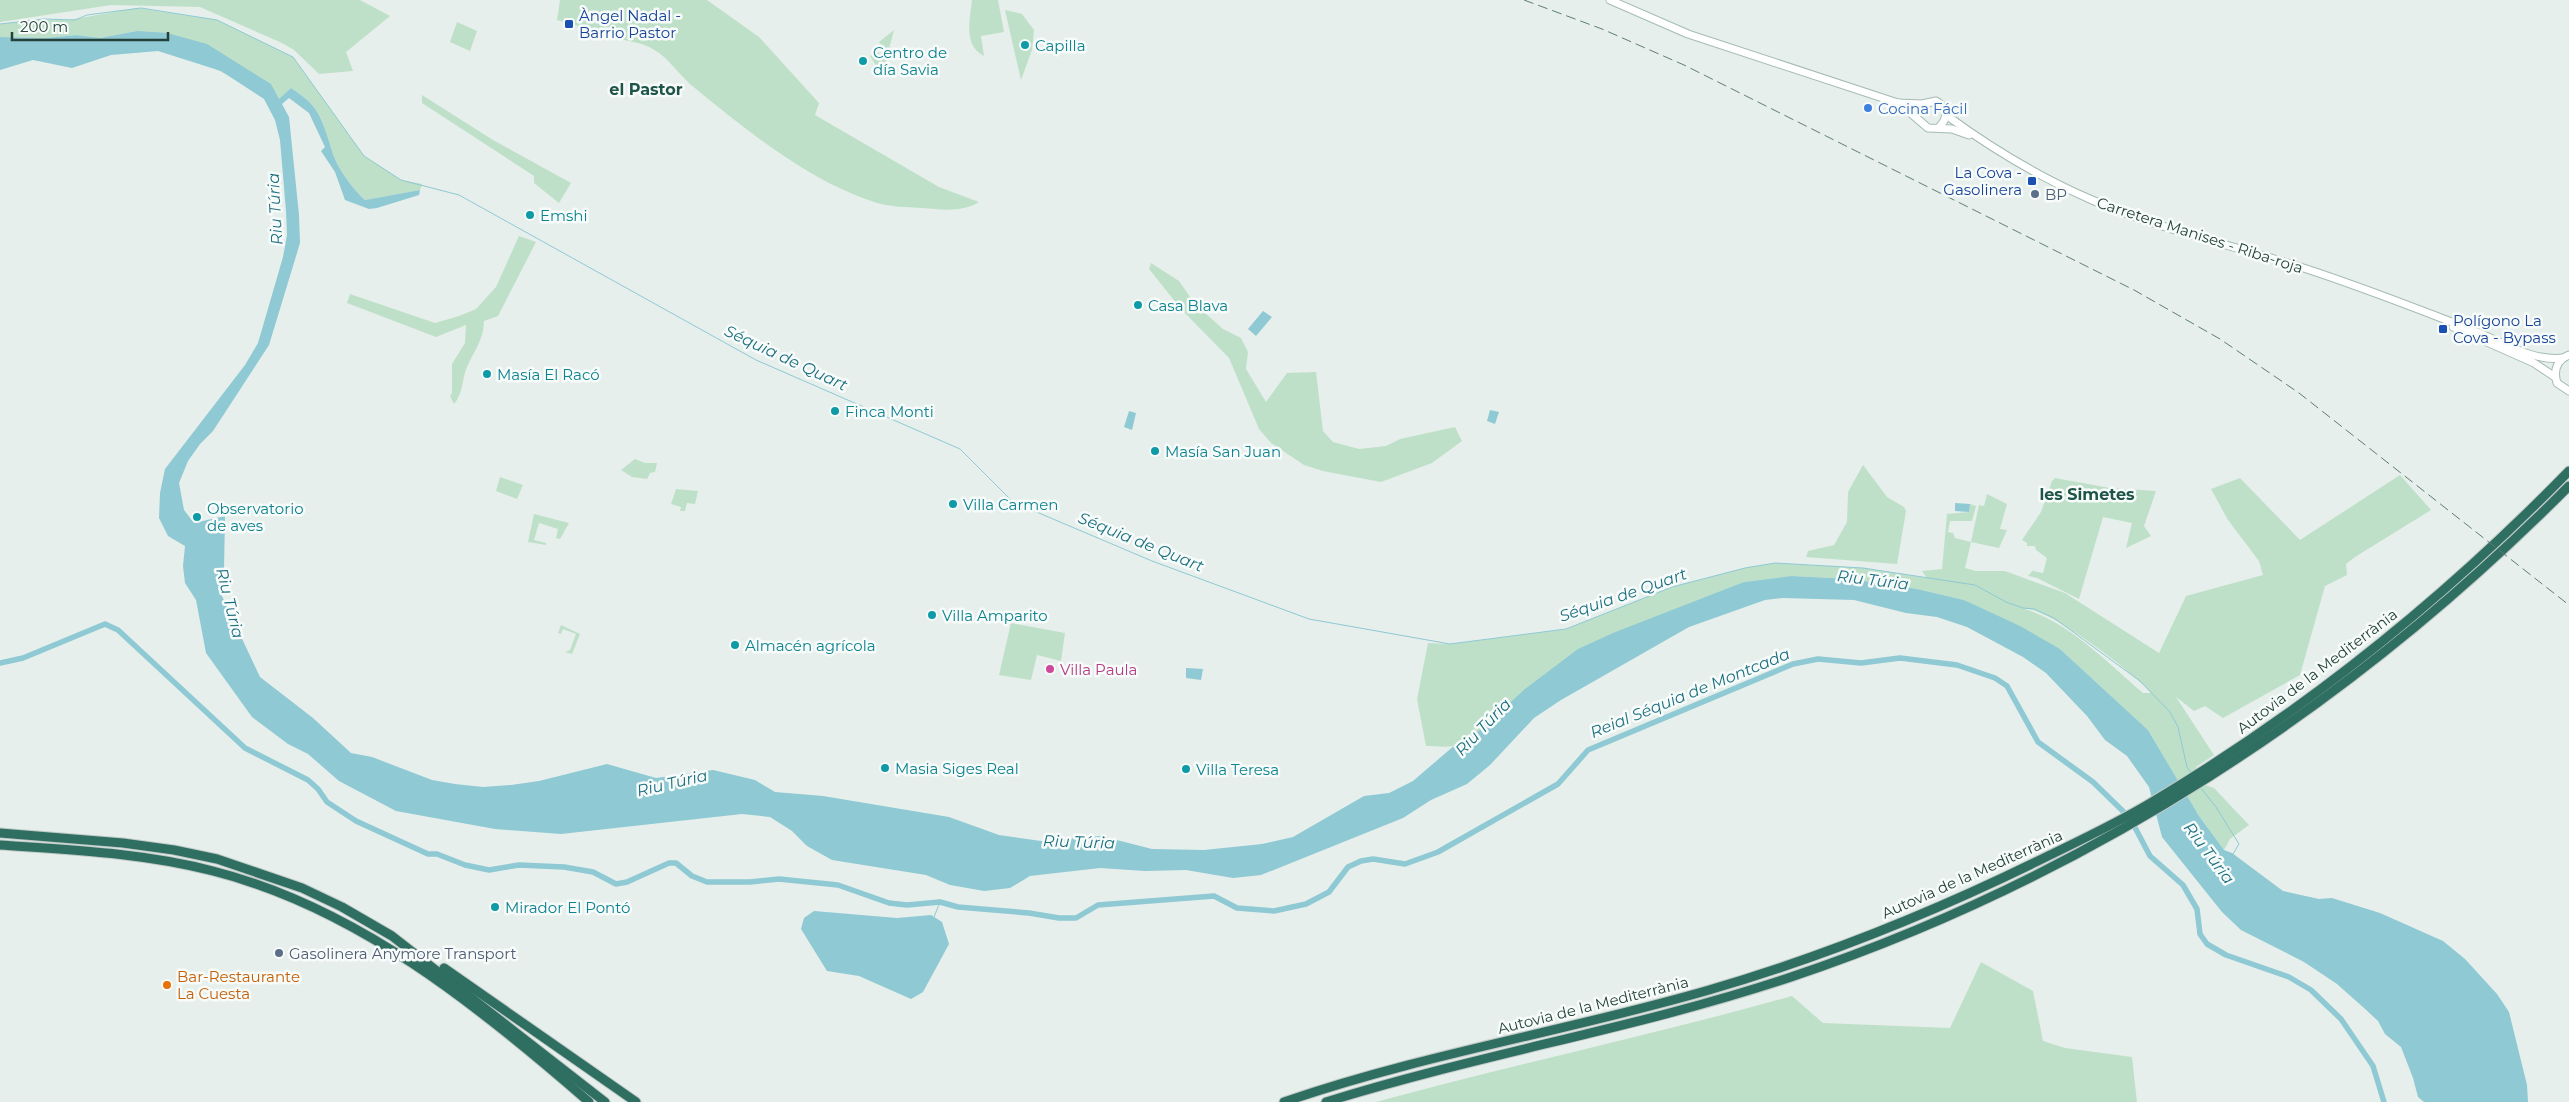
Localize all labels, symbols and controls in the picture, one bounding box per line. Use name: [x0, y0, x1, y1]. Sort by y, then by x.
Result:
place label: Àngel Nadal - Barrio Pastor: [579, 6, 681, 42]
scale bar: [12, 10, 169, 42]
text: 200 m: [20, 17, 68, 36]
marker: Àngel Nadal - Barrio Pastor: [563, 18, 575, 30]
place label: Capilla: [1035, 36, 1086, 55]
marker: Capilla: [1019, 39, 1031, 51]
place label: Centro de día Savia: [873, 43, 947, 79]
marker: Centro de día Savia: [857, 55, 869, 67]
district label: el Pastor: [609, 80, 683, 99]
place label: Cocina Fácil: [1878, 99, 1967, 118]
marker: Cocina Fácil: [1862, 102, 1874, 114]
place label: La Cova - Gasolinera: [1943, 163, 2022, 199]
water label: Riu Túria: [264, 172, 286, 245]
marker: La Cova - Gasolinera: [2026, 175, 2038, 187]
place label: BP: [2045, 185, 2067, 204]
marker: BP: [2029, 188, 2041, 200]
street label: Carretera Manises - Riba-roja: [2095, 193, 2305, 277]
place label: Emshi: [540, 206, 587, 225]
marker: Emshi: [524, 209, 536, 221]
place label: Casa Blava: [1148, 296, 1228, 315]
marker: Casa Blava: [1132, 299, 1144, 311]
place label: Polígono La Cova - Bypass: [2453, 311, 2556, 347]
water label: Séquia de Quart: [722, 321, 851, 395]
marker: Polígono La Cova - Bypass: [2437, 323, 2449, 335]
place label: Masía El Racó: [497, 365, 600, 384]
marker: Masía El Racó: [481, 368, 493, 380]
place label: Finca Monti: [845, 402, 934, 421]
marker: Finca Monti: [829, 405, 841, 417]
place label: Masía San Juan: [1165, 442, 1281, 461]
marker: Masía San Juan: [1149, 445, 1161, 457]
district label: les Simetes: [2039, 485, 2135, 504]
place label: Villa Carmen: [963, 495, 1058, 514]
marker: Villa Carmen: [947, 498, 959, 510]
place label: Observatorio de aves: [207, 499, 304, 535]
water label: Séquia de Quart: [1076, 508, 1207, 576]
marker: Observatorio de aves: [191, 511, 203, 523]
water label: Séquia de Quart: [1557, 564, 1690, 626]
water label: Riu Túria: [212, 566, 248, 640]
water label: Riu Túria: [1836, 566, 1910, 594]
street label: Autovia de la Mediterrània: [2233, 604, 2401, 738]
place label: Villa Amparito: [942, 606, 1048, 625]
marker: Villa Amparito: [926, 609, 938, 621]
place label: Almacén agrícola: [745, 636, 876, 655]
marker: Almacén agrícola: [729, 639, 741, 651]
water label: Reial Séquia de Montcada: [1587, 644, 1793, 742]
place label: Villa Paula: [1060, 660, 1137, 679]
marker: Villa Paula: [1044, 663, 1056, 675]
water label: Riu Túria: [1451, 694, 1515, 759]
place label: Masia Siges Real: [895, 759, 1019, 778]
place label: Villa Teresa: [1196, 760, 1279, 779]
marker: Masia Siges Real: [879, 762, 891, 774]
marker: Villa Teresa: [1180, 763, 1192, 775]
water label: Riu Túria: [635, 766, 709, 800]
water label: Riu Túria: [2180, 819, 2238, 888]
street label: Autovia de la Mediterrània: [1879, 825, 2065, 923]
water label: Riu Túria: [1043, 831, 1115, 853]
place label: Mirador El Pontó: [505, 898, 630, 917]
marker: Mirador El Pontó: [489, 901, 501, 913]
place label: Gasolinera Anymore Transport: [289, 944, 517, 963]
marker: Gasolinera Anymore Transport: [273, 947, 285, 959]
place label: Bar-Restaurante La Cuesta: [177, 967, 300, 1003]
street label: Autovia de la Mediterrània: [1496, 972, 1690, 1038]
marker: Bar-Restaurante La Cuesta: [161, 979, 173, 991]

